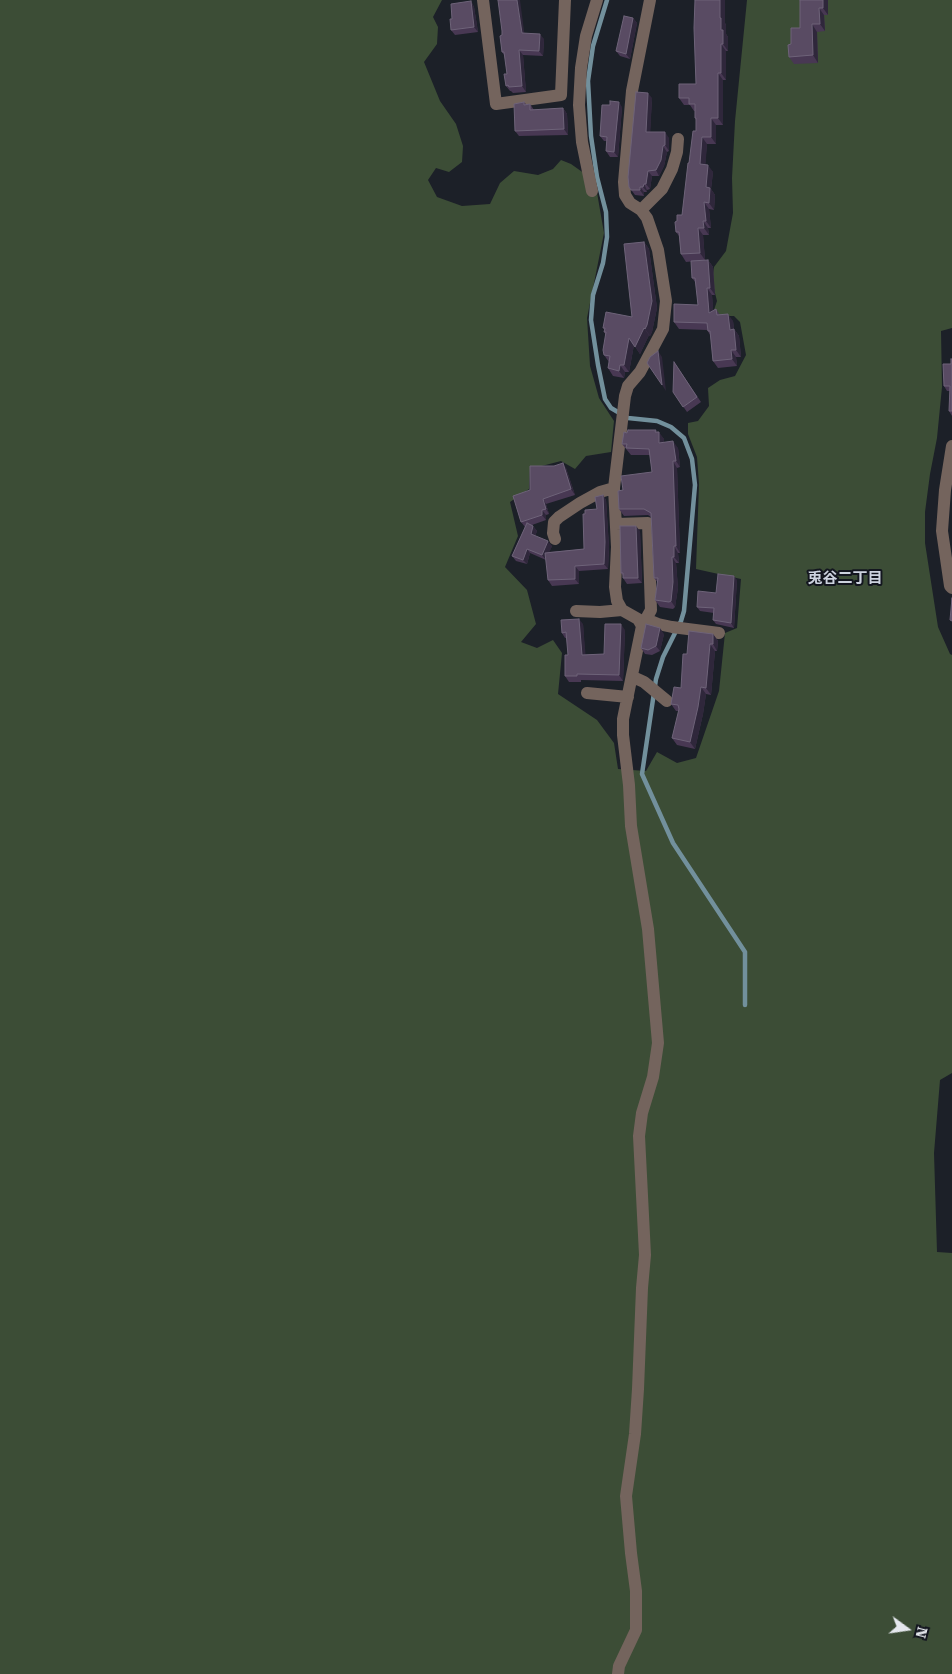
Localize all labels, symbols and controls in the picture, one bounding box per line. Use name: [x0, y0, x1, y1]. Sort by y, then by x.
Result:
district label: 兎谷二丁目: [808, 570, 882, 588]
north arrow: [882, 1604, 932, 1654]
text: N: [912, 1625, 931, 1640]

